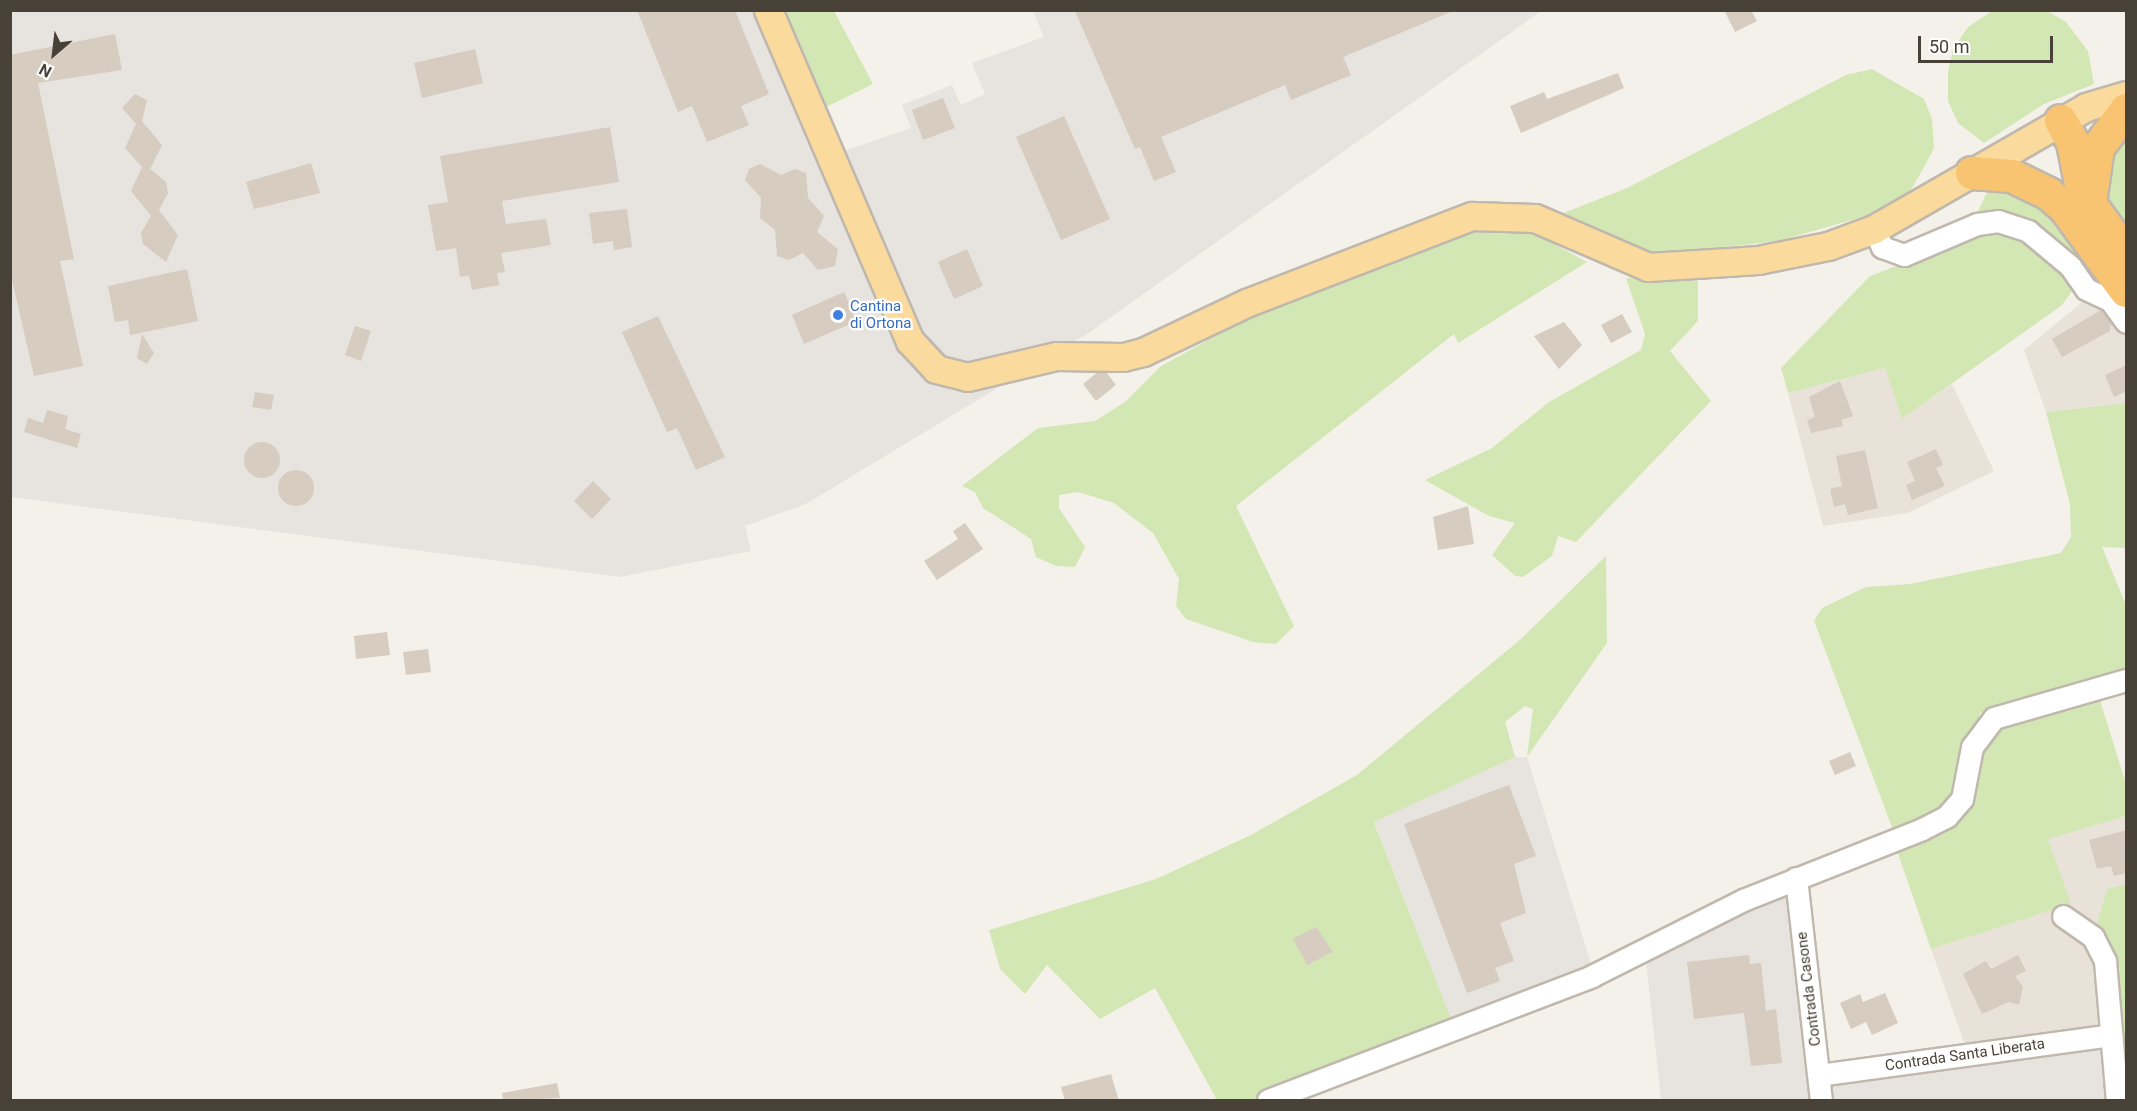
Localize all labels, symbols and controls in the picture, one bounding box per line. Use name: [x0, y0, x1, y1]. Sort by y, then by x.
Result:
north arrow: [24, 24, 84, 84]
scale bar: [1921, 24, 2056, 62]
text: 50 m: [1929, 36, 1969, 57]
text: N: [36, 59, 55, 81]
place label: Cantina di Ortona: [850, 297, 911, 332]
marker: Cantina di Ortona: [831, 308, 845, 322]
street label: Contrada Casone: [1793, 931, 1825, 1047]
street label: Contrada Santa Liberata: [1884, 1035, 2046, 1075]

